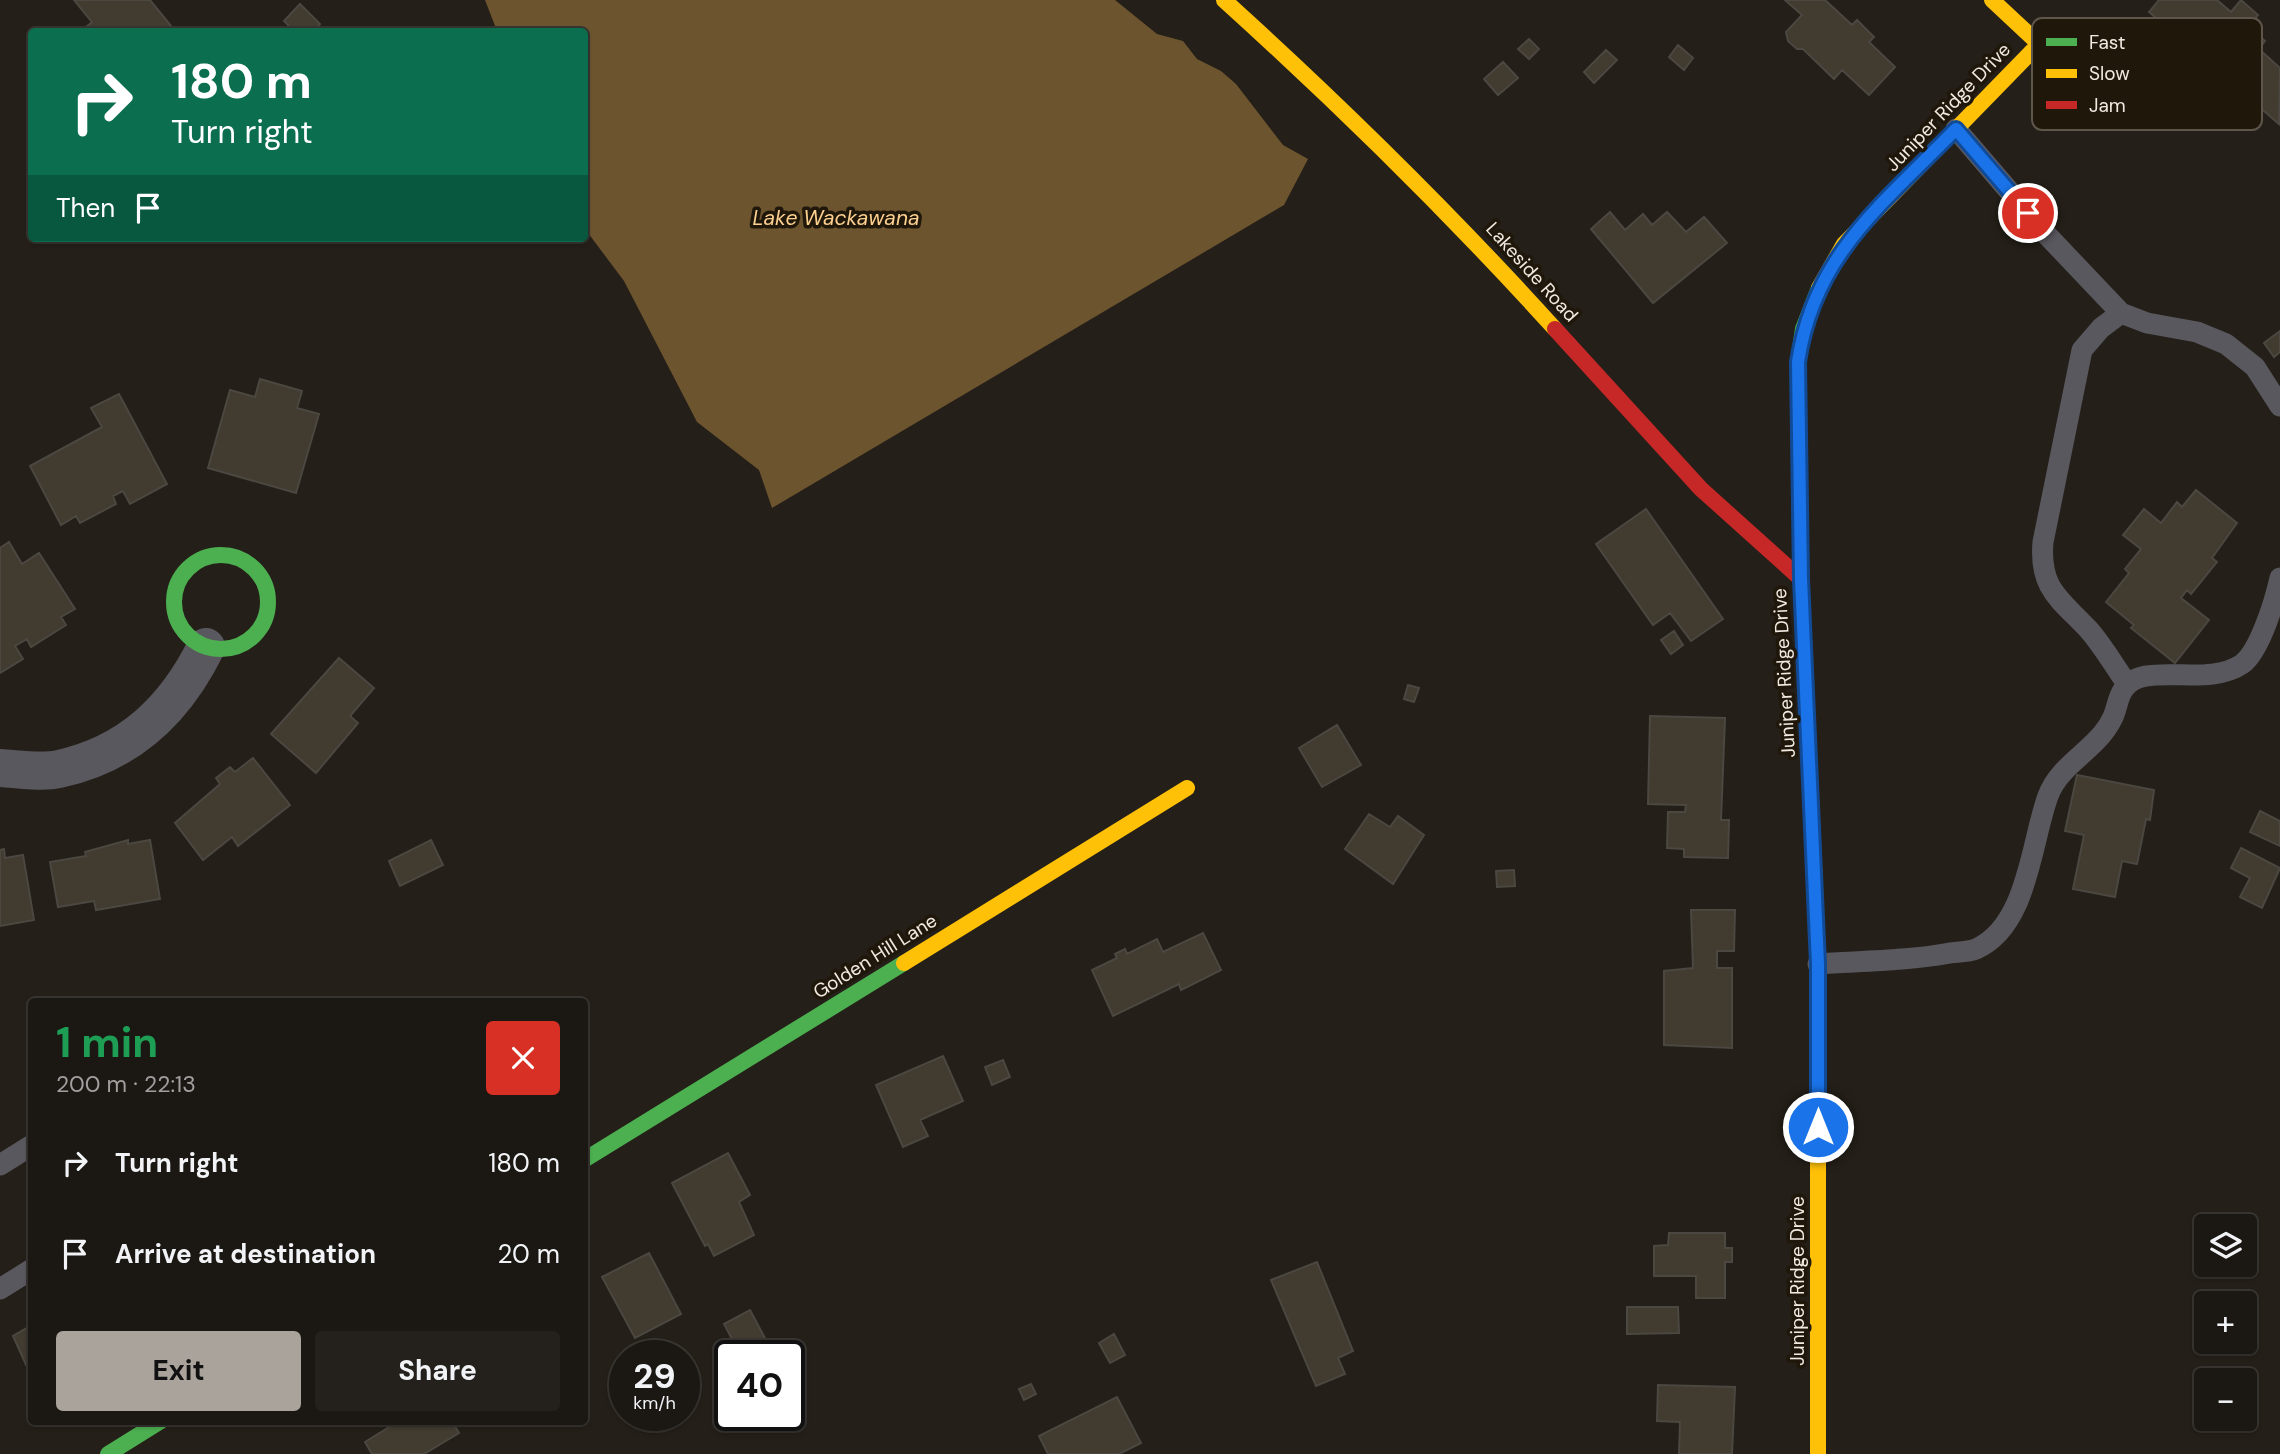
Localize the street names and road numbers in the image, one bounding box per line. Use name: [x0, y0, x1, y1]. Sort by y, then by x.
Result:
street label: Juniper Ridge Drive: [1880, 37, 2016, 177]
street label: Lakeside Road: [1481, 217, 1583, 327]
street label: Juniper Ridge Drive: [1767, 588, 1801, 758]
street label: Golden Hill Lane: [808, 908, 942, 1004]
street label: Juniper Ridge Drive: [1785, 1196, 1810, 1366]

